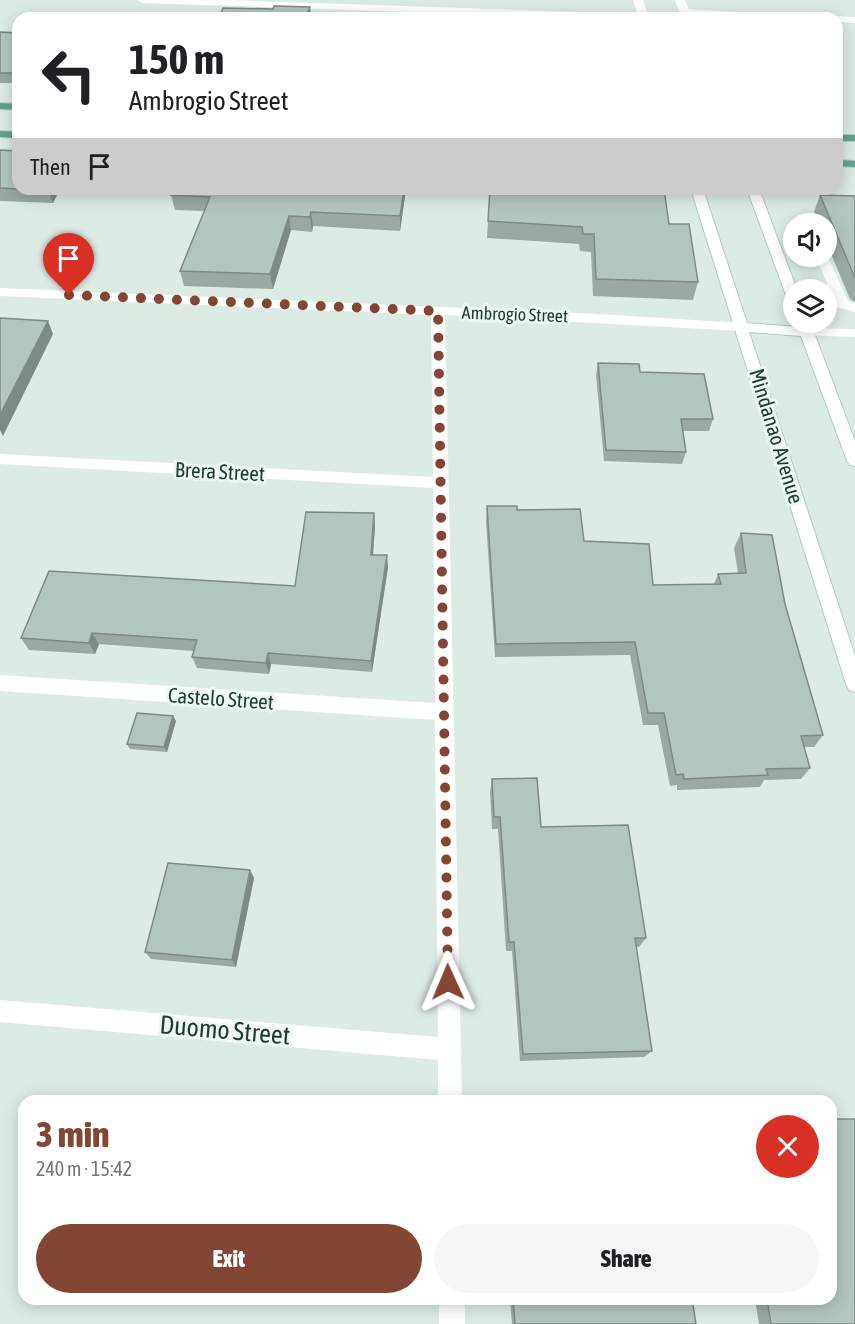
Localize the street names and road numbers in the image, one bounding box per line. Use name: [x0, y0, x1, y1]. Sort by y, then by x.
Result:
street label: Ambrogio Street: [461, 302, 569, 326]
street label: Mindanao Avenue: [745, 366, 809, 506]
street label: Brera Street: [174, 457, 266, 485]
street label: Castelo Street: [167, 682, 275, 714]
street label: Duomo Street: [158, 1009, 292, 1051]

